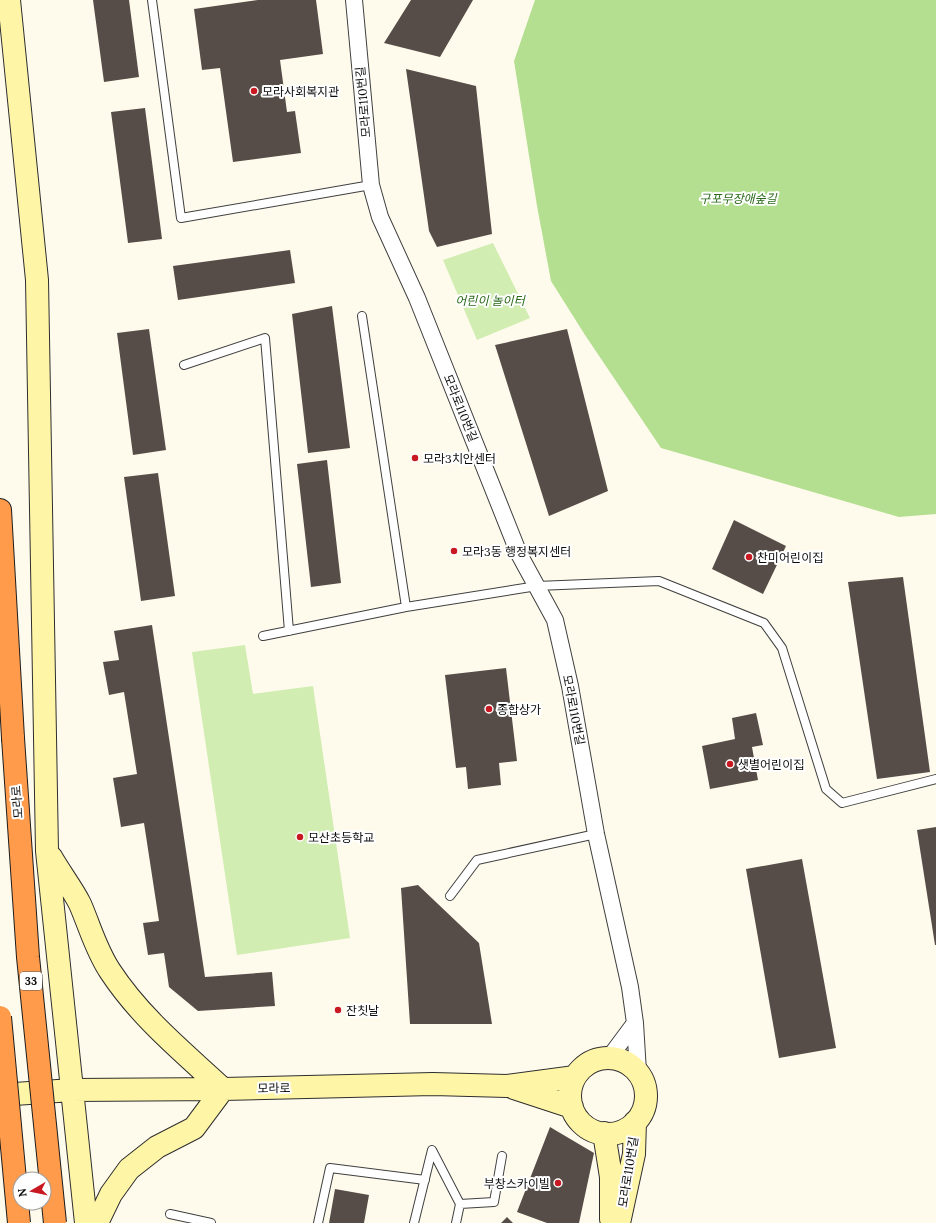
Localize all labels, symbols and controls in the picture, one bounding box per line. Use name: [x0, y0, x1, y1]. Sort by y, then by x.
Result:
street label: 모라로110번길: [352, 66, 374, 138]
place label: 모라사회복지관: [262, 84, 339, 99]
marker: 모라사회복지관: [249, 86, 259, 96]
park label: 구포무장애숲길: [699, 191, 778, 206]
park label: 어린이 놀이터: [455, 293, 527, 308]
street label: 모라로110번길: [441, 372, 481, 444]
place label: 모라3치안센터: [423, 451, 496, 466]
marker: 모라3치안센터: [410, 453, 420, 463]
place label: 모라3동 행정복지센터: [462, 544, 571, 559]
marker: 모라3동 행정복지센터: [449, 546, 459, 556]
place label: 찬미어린이집: [757, 550, 823, 565]
marker: 찬미어린이집: [744, 552, 754, 562]
street label: 모라로110번길: [560, 674, 588, 746]
place label: 종합상가: [497, 702, 541, 717]
marker: 종합상가: [484, 704, 494, 714]
place label: 샛별어린이집: [738, 757, 804, 772]
marker: 샛별어린이집: [725, 759, 735, 769]
street label: 모라로: [8, 785, 26, 819]
place label: 모산초등학교: [308, 830, 374, 845]
marker: 모산초등학교: [295, 832, 305, 842]
road number: 33: [20, 972, 42, 990]
place label: 잔칫날: [346, 1003, 379, 1018]
marker: 잔칫날: [333, 1005, 343, 1015]
street label: 모라로: [257, 1080, 291, 1096]
street label: 모라로110번길: [615, 1136, 641, 1208]
north arrow: [12, 1171, 52, 1211]
place label: 부창스카이빌: [484, 1176, 550, 1191]
marker: 부창스카이빌: [553, 1178, 563, 1188]
text: N: [14, 1187, 30, 1198]

